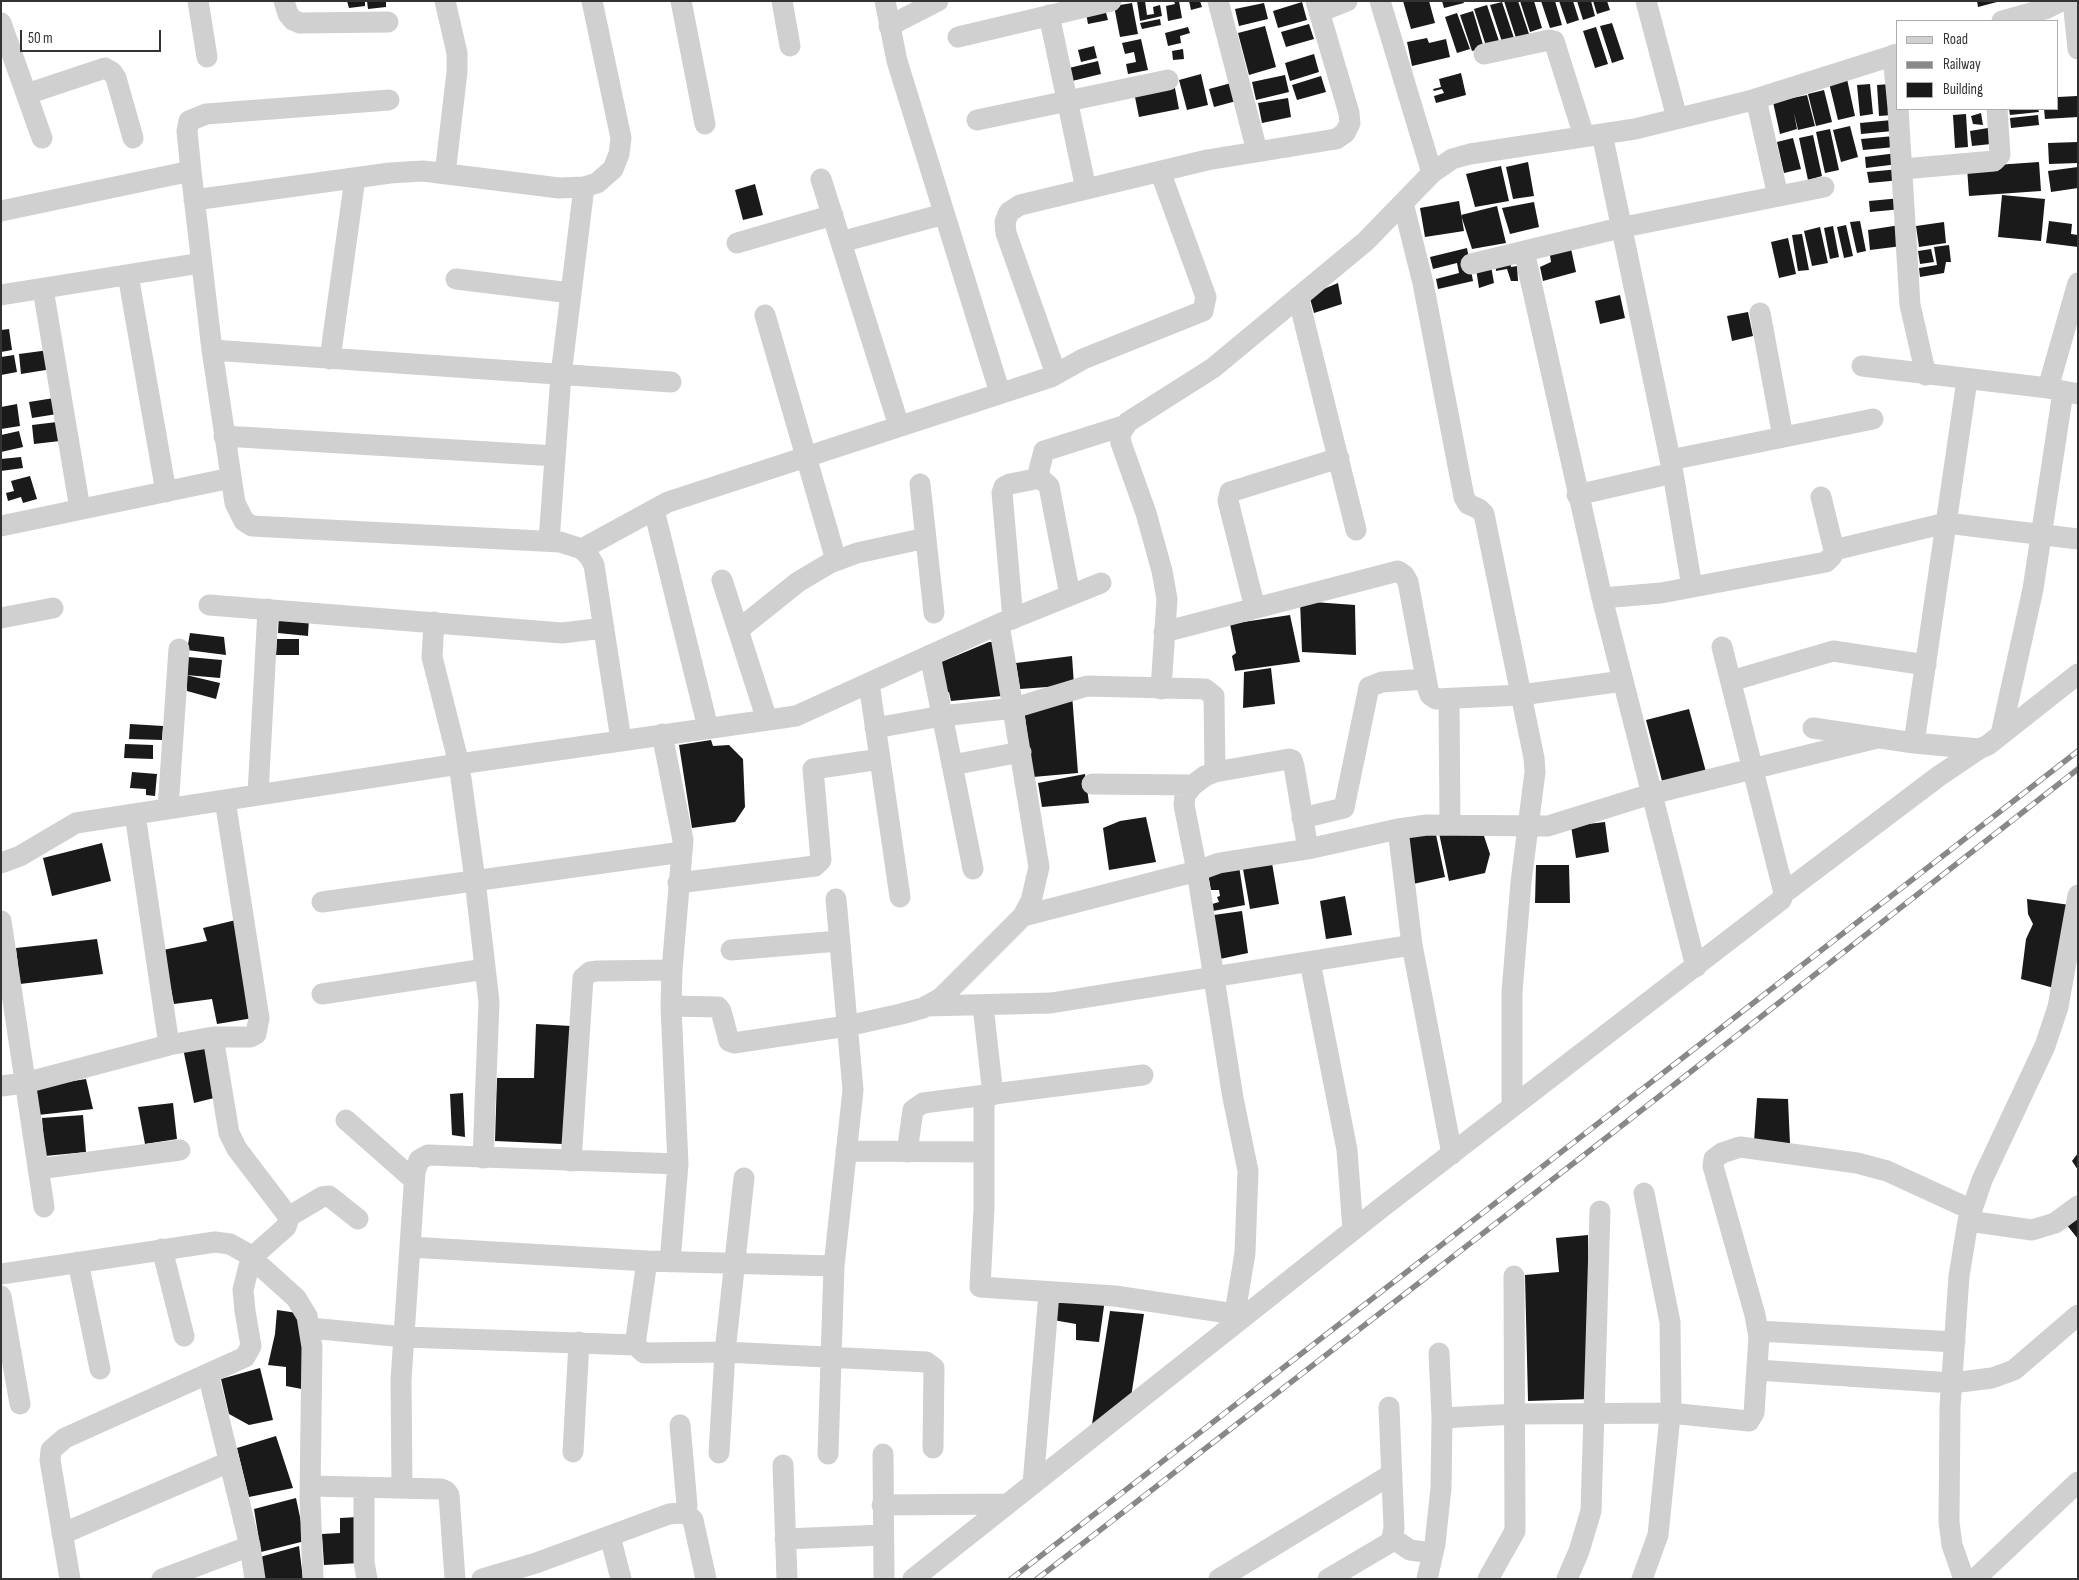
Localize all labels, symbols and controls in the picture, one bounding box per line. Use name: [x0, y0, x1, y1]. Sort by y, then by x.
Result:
scale bar: [22, 20, 164, 52]
legend: [1896, 20, 2059, 110]
text: 50 m: [28, 29, 53, 48]
text: Road: [1943, 30, 1968, 49]
text: Railway: [1943, 55, 1981, 74]
text: Building: [1943, 80, 1983, 99]

